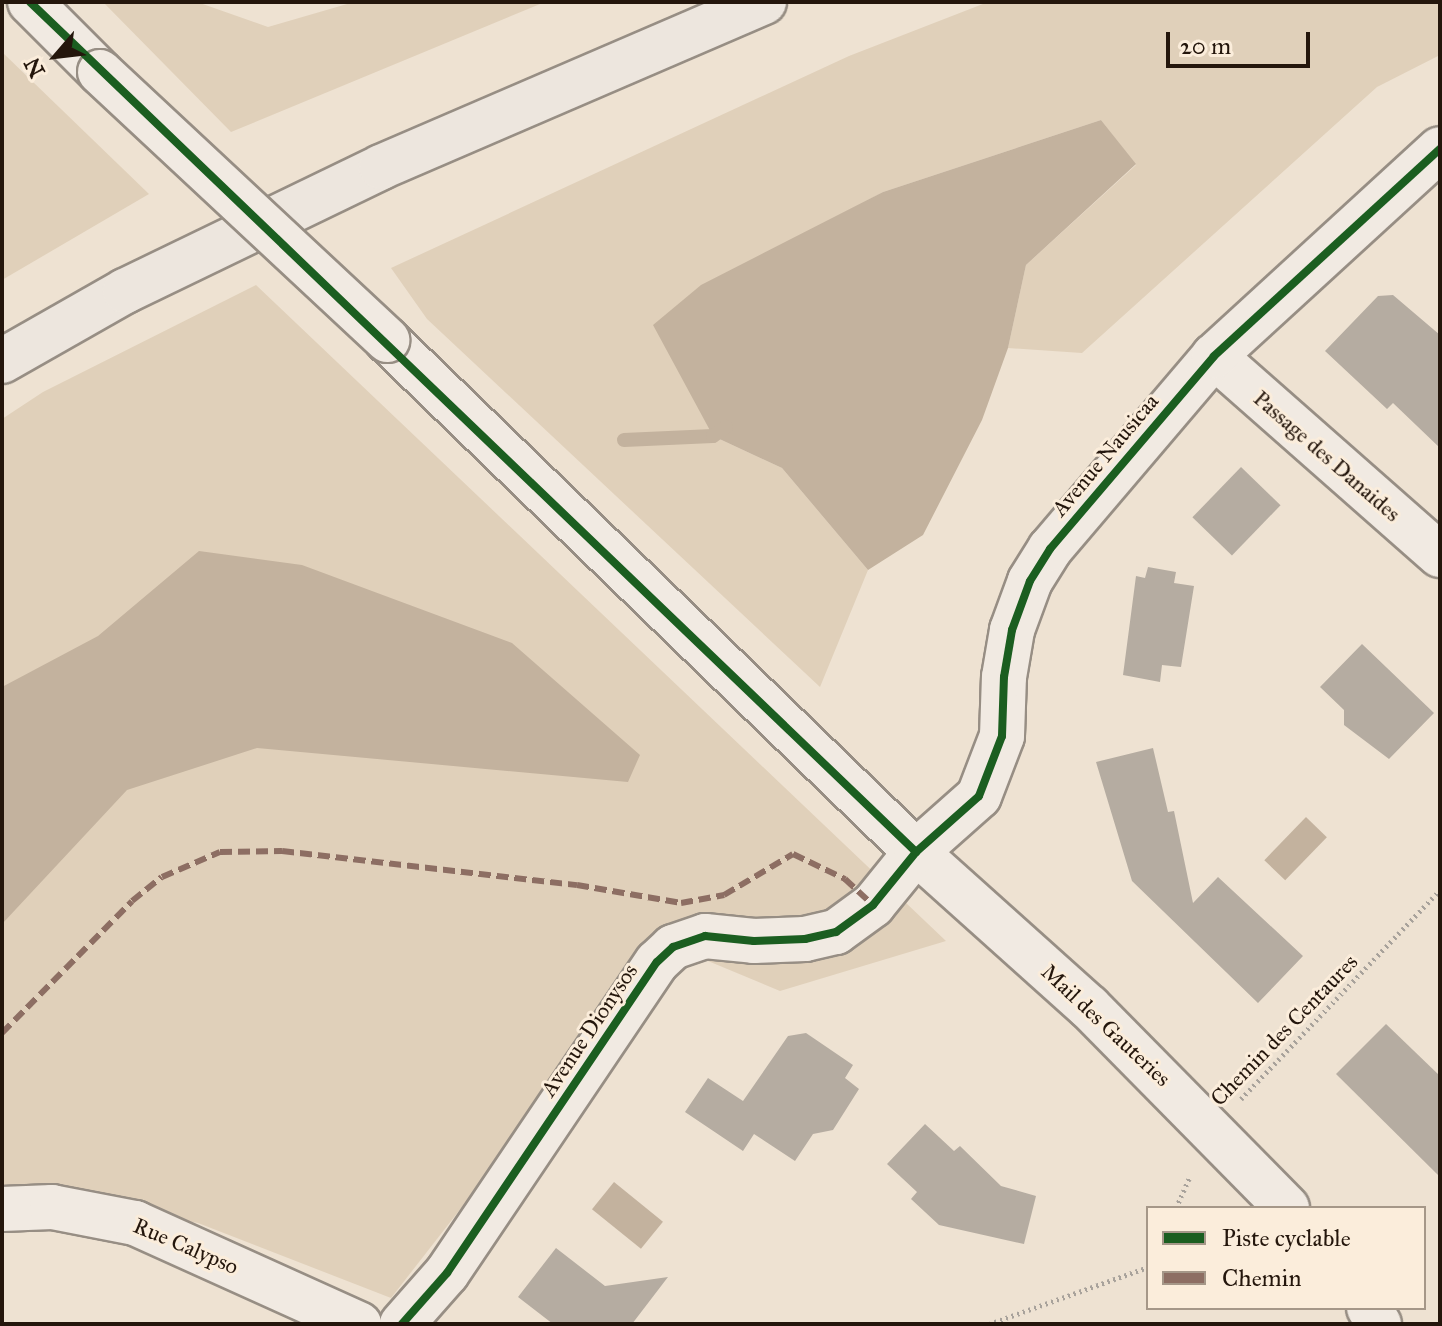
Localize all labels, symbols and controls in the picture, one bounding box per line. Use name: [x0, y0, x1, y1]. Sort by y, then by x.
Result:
north arrow: [16, 16, 96, 96]
scale bar: [1170, 16, 1314, 66]
text: 20 m: [1180, 31, 1231, 61]
text: N: [18, 53, 51, 82]
street label: Passage des Danaides: [1248, 385, 1406, 527]
street label: Avenue Nausicaa: [1046, 388, 1164, 522]
street label: Chemin des Centaures: [1205, 949, 1363, 1111]
street label: Mail des Gauteries: [1036, 958, 1176, 1092]
street label: Avenue Dionysos: [535, 959, 643, 1101]
legend: [1146, 1206, 1426, 1310]
street label: Rue Calypso: [130, 1212, 242, 1280]
text: Piste cyclable: [1222, 1223, 1351, 1253]
text: Chemin: [1222, 1263, 1301, 1293]

